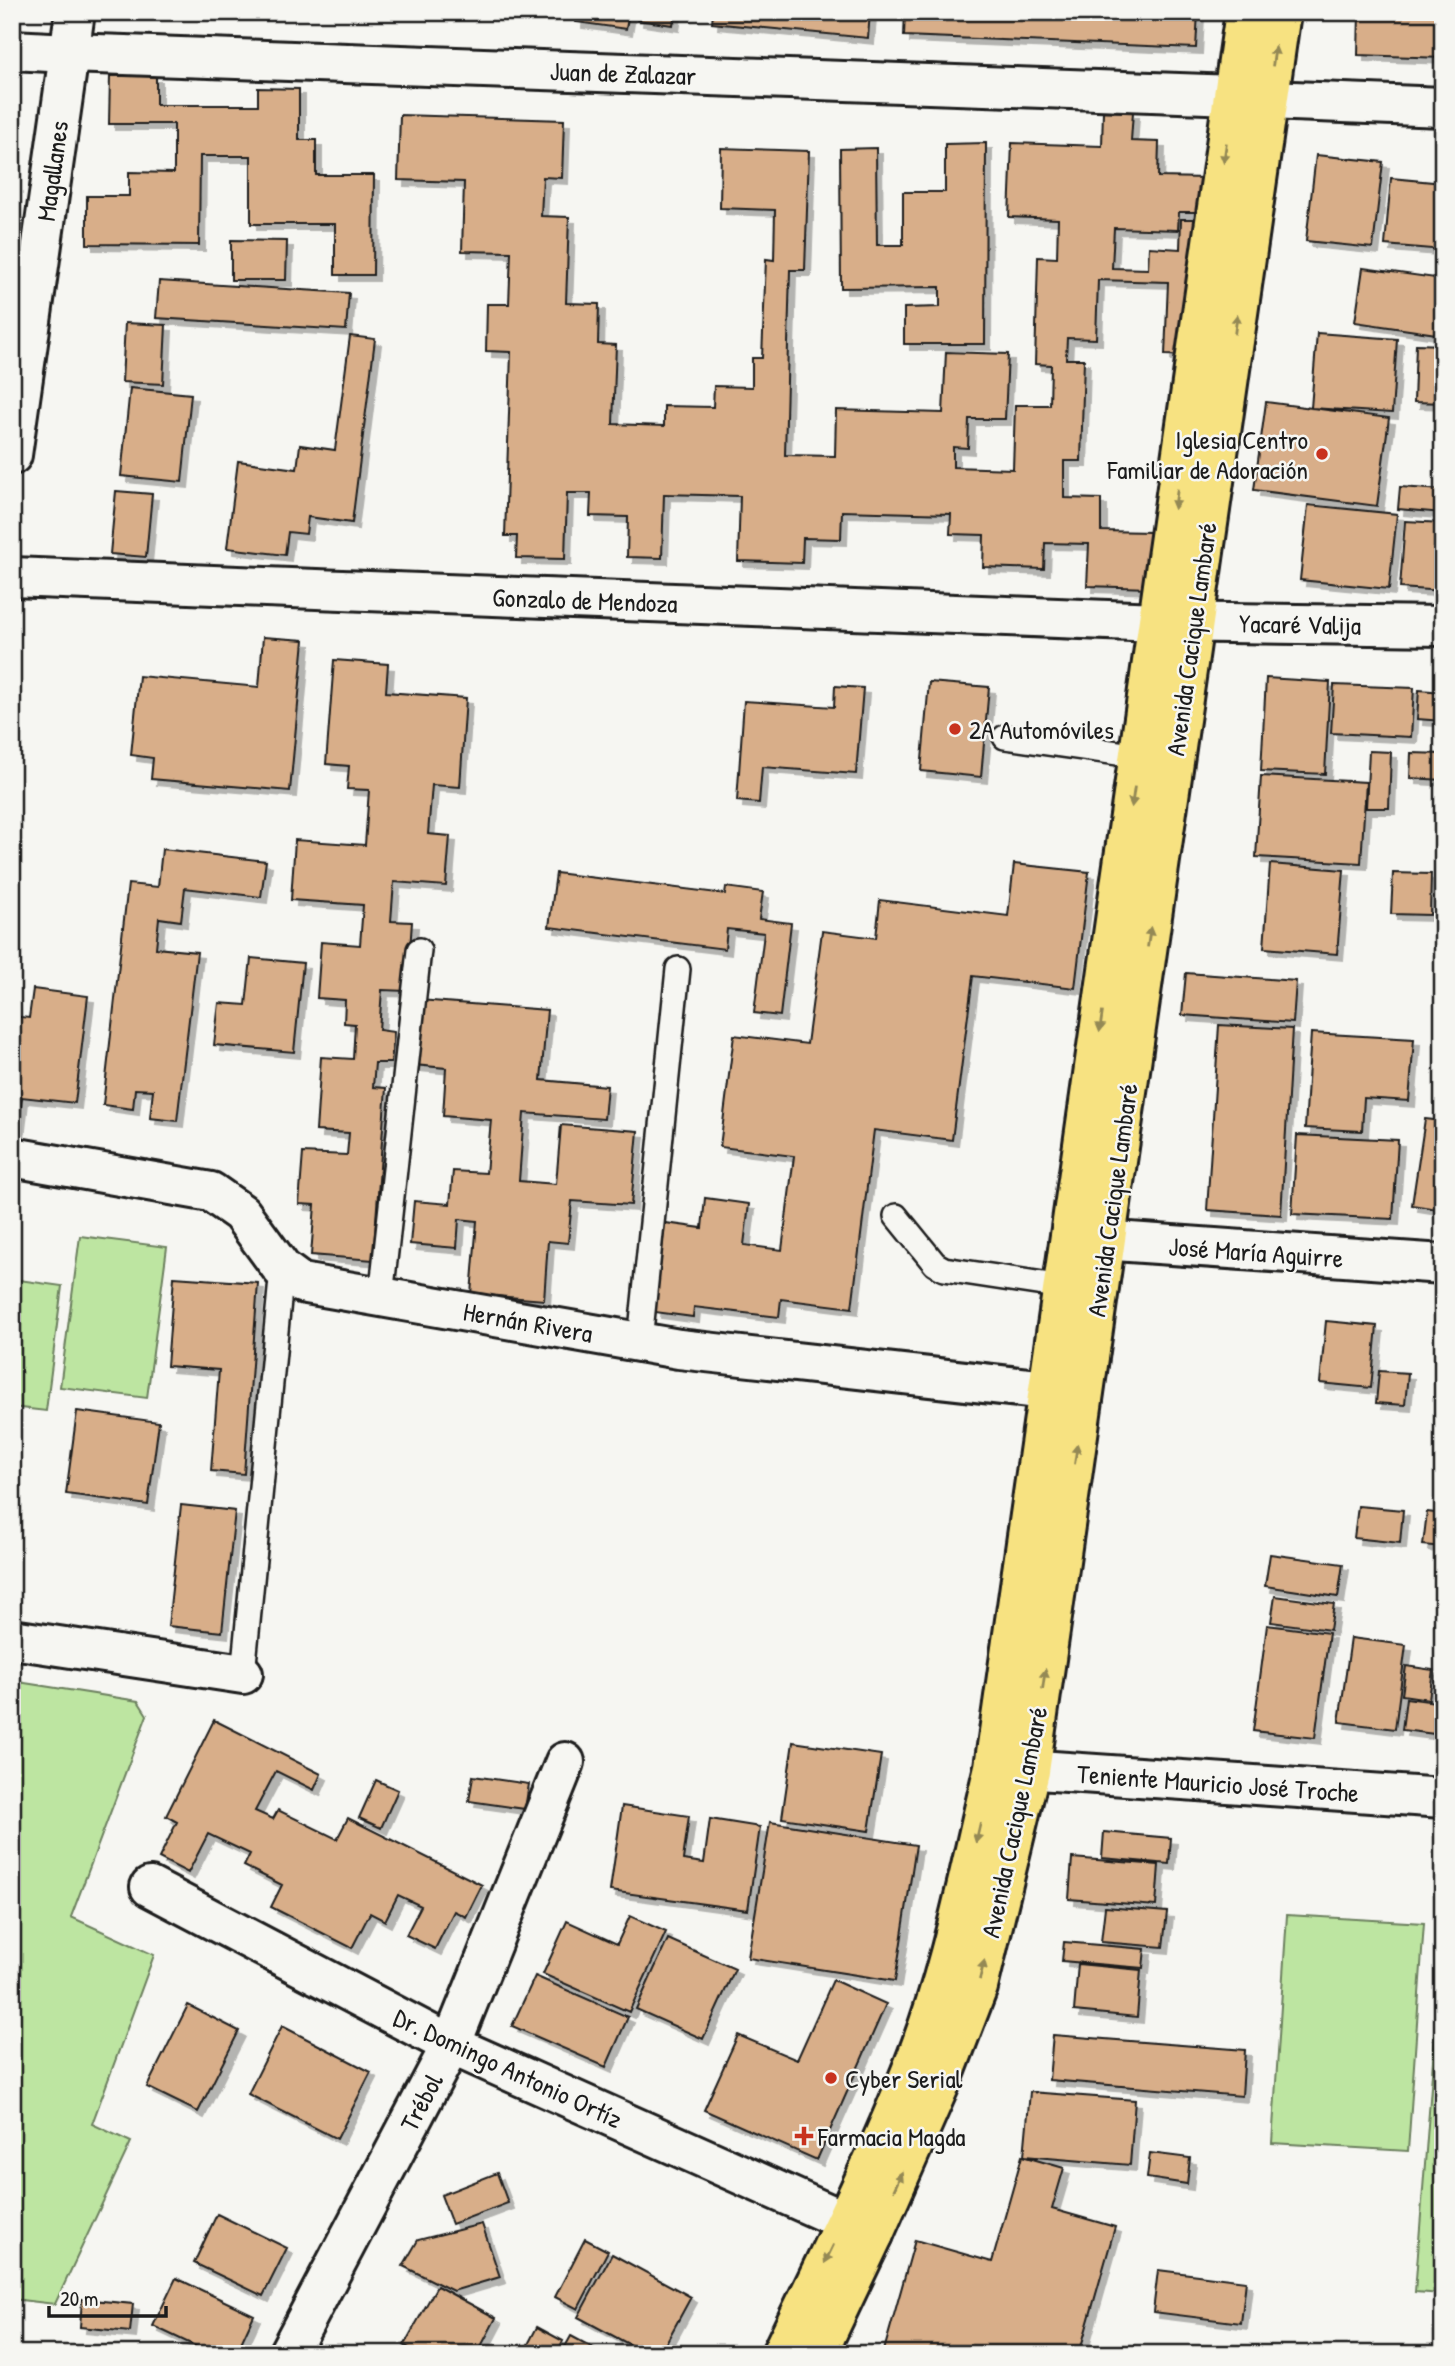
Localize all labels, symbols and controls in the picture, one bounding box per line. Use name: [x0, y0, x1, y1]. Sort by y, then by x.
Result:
one-way arrow: [1269, 45, 1280, 67]
street label: Juan de Zalazar: [549, 53, 697, 93]
street label: Magallanes: [28, 119, 76, 223]
one-way arrow: [1220, 142, 1231, 164]
one-way arrow: [1231, 313, 1242, 335]
place label: Iglesia Centro Familiar de Adoración: [1107, 422, 1308, 487]
marker: Iglesia Centro Familiar de Adoración: [1314, 446, 1330, 462]
one-way arrow: [1170, 488, 1181, 510]
street label: Avenida Cacique Lambaré: [1157, 520, 1225, 758]
street label: Gonzalo de Mendoza: [492, 579, 678, 621]
street label: Yacaré Valija: [1239, 605, 1361, 643]
place label: 2A Automóviles: [969, 712, 1114, 747]
marker: 2A Automóviles: [947, 721, 963, 737]
one-way arrow: [1127, 786, 1138, 808]
one-way arrow: [1144, 926, 1155, 948]
one-way arrow: [1095, 1011, 1106, 1033]
street label: Avenida Cacique Lambaré: [1078, 1081, 1146, 1319]
street label: José María Aguirre: [1168, 1228, 1344, 1276]
street label: Hernán Rivera: [461, 1293, 595, 1351]
one-way arrow: [1071, 1443, 1082, 1465]
one-way arrow: [1038, 1668, 1049, 1690]
street label: Avenida Cacique Lambaré: [972, 1703, 1056, 1941]
street label: Teniente Mauricio José Troche: [1076, 1756, 1360, 1810]
one-way arrow: [972, 1822, 983, 1844]
one-way arrow: [977, 1959, 988, 1981]
street label: Dr. Domingo Antonio Ortíz: [388, 2000, 628, 2136]
place label: Cyber Serial: [845, 2061, 963, 2096]
street label: Trébol: [391, 2067, 451, 2137]
marker: Cyber Serial: [823, 2070, 839, 2086]
place label: Farmacia Magda: [817, 2119, 965, 2154]
marker: Farmacia Magda: [796, 2128, 812, 2144]
one-way arrow: [892, 2171, 904, 2191]
one-way arrow: [823, 2244, 835, 2264]
scale bar: [49, 2275, 166, 2319]
text: 20 m: [60, 2284, 98, 2313]

